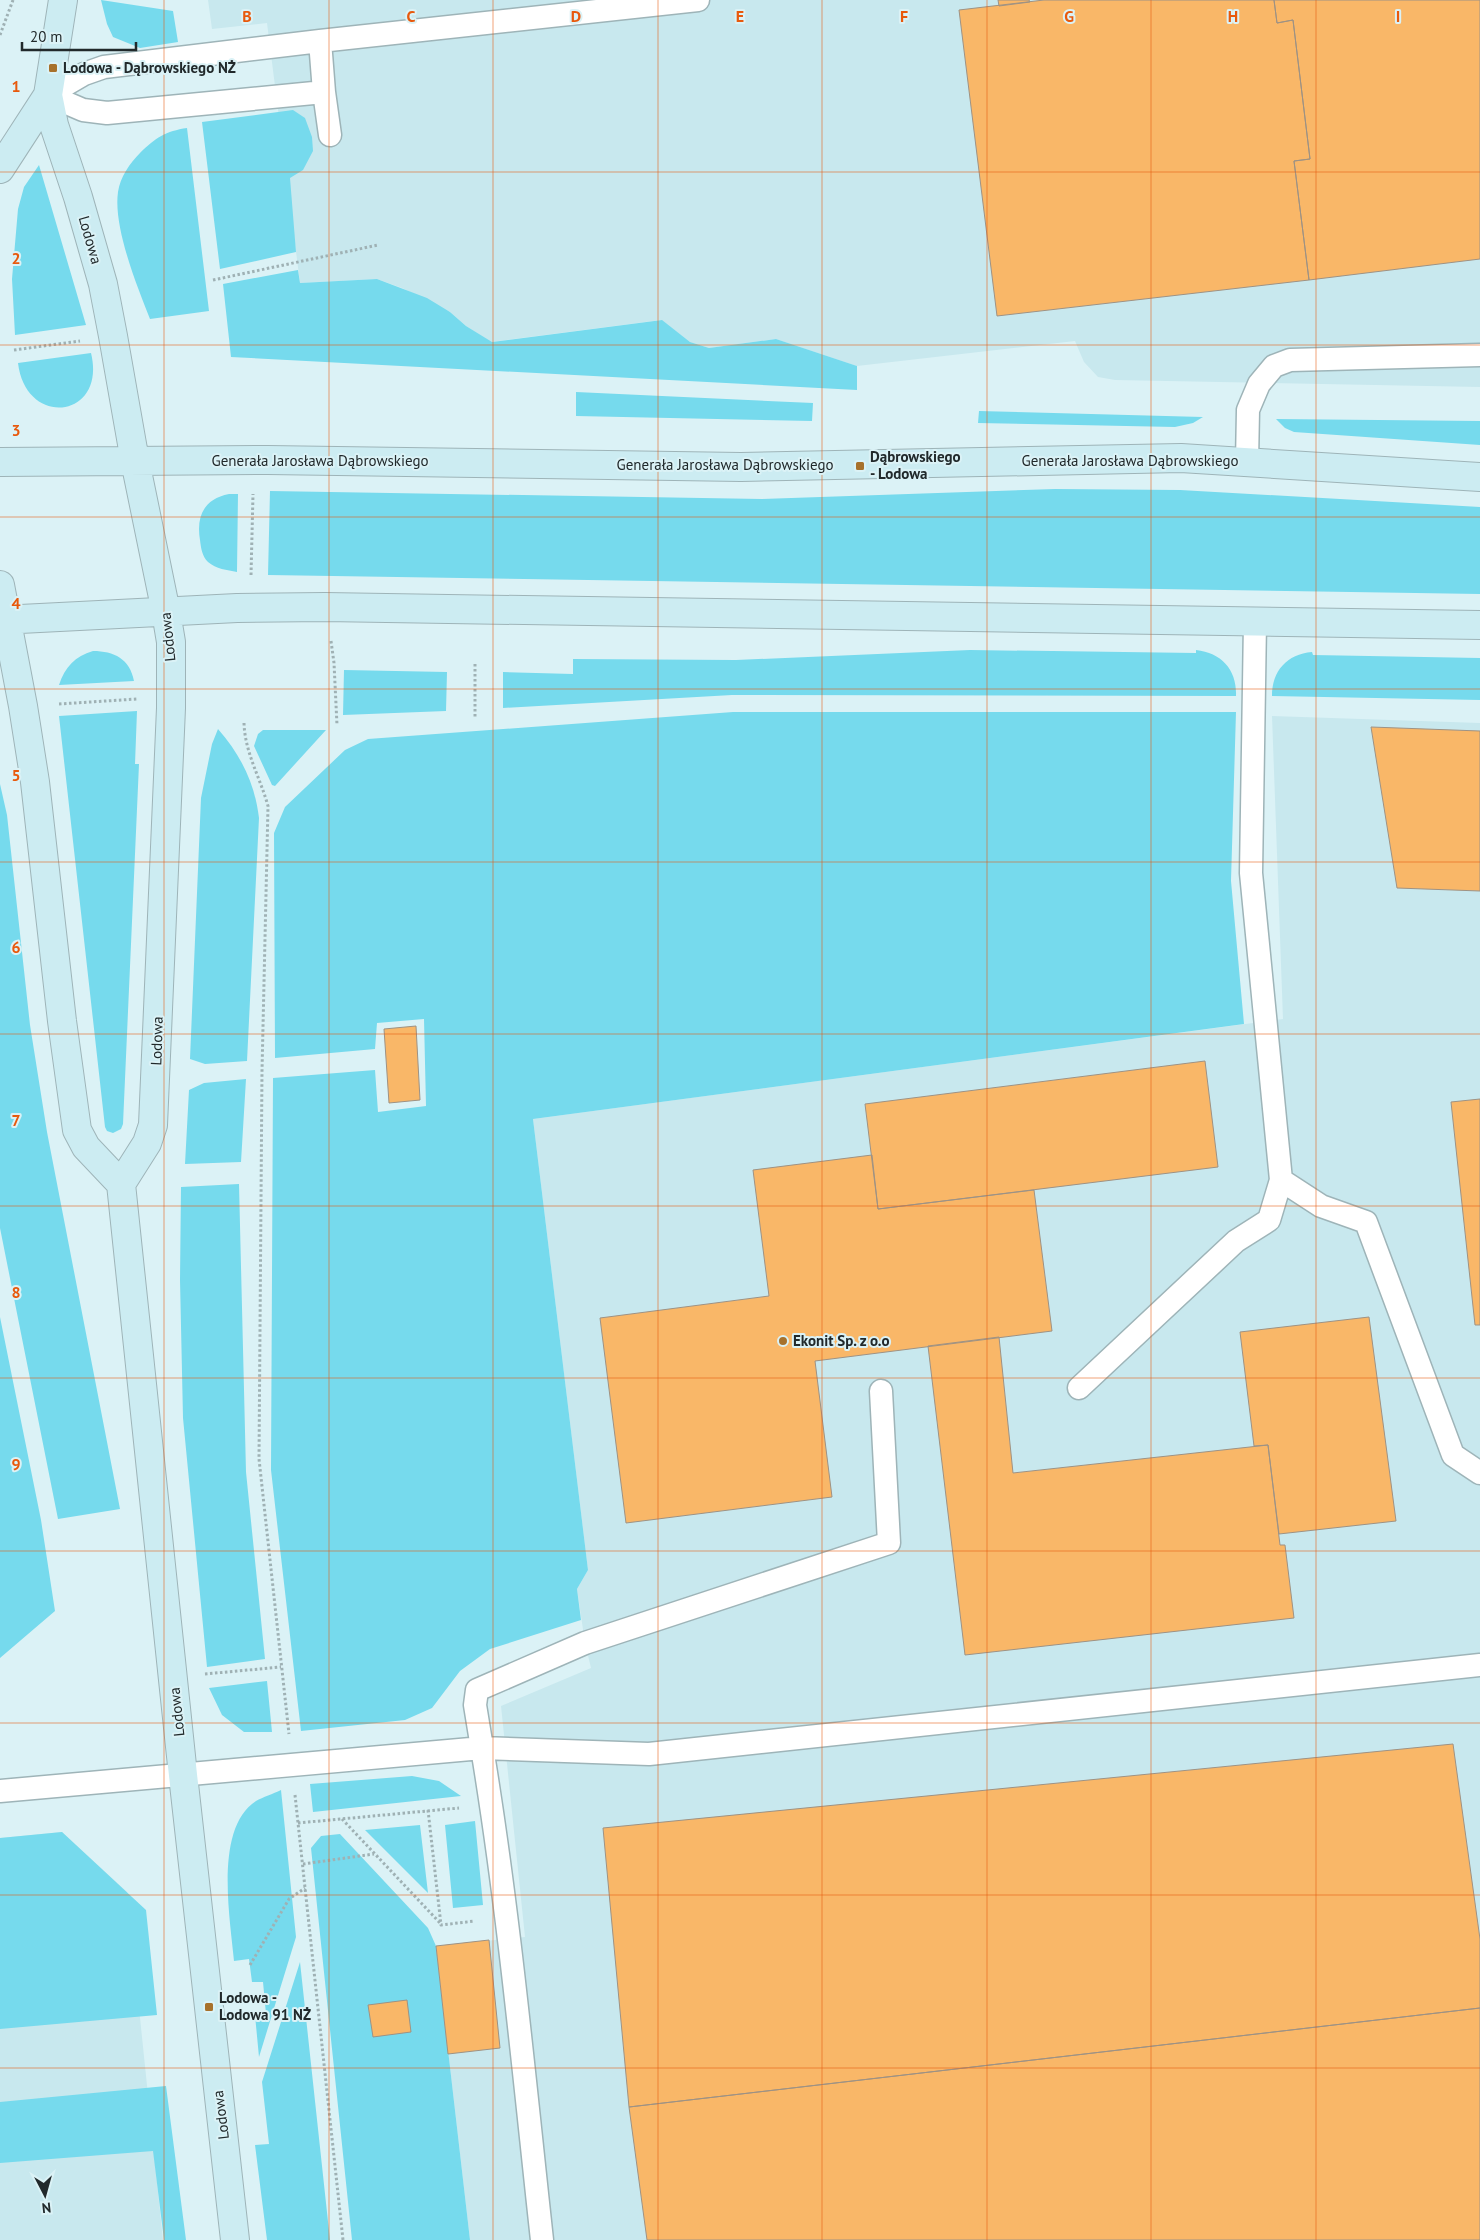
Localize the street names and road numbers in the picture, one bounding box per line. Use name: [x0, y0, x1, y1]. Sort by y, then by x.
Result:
street label: Lodowa: [75, 214, 106, 266]
street label: Generała Jarosława Dąbrowskiego: [212, 451, 428, 470]
street label: Generała Jarosława Dąbrowskiego: [1022, 451, 1238, 470]
street label: Generała Jarosława Dąbrowskiego: [617, 455, 833, 474]
street label: Lodowa: [155, 612, 180, 663]
street label: Lodowa: [146, 1016, 167, 1066]
street label: Lodowa: [164, 1687, 189, 1738]
street label: Lodowa: [208, 2089, 233, 2141]

